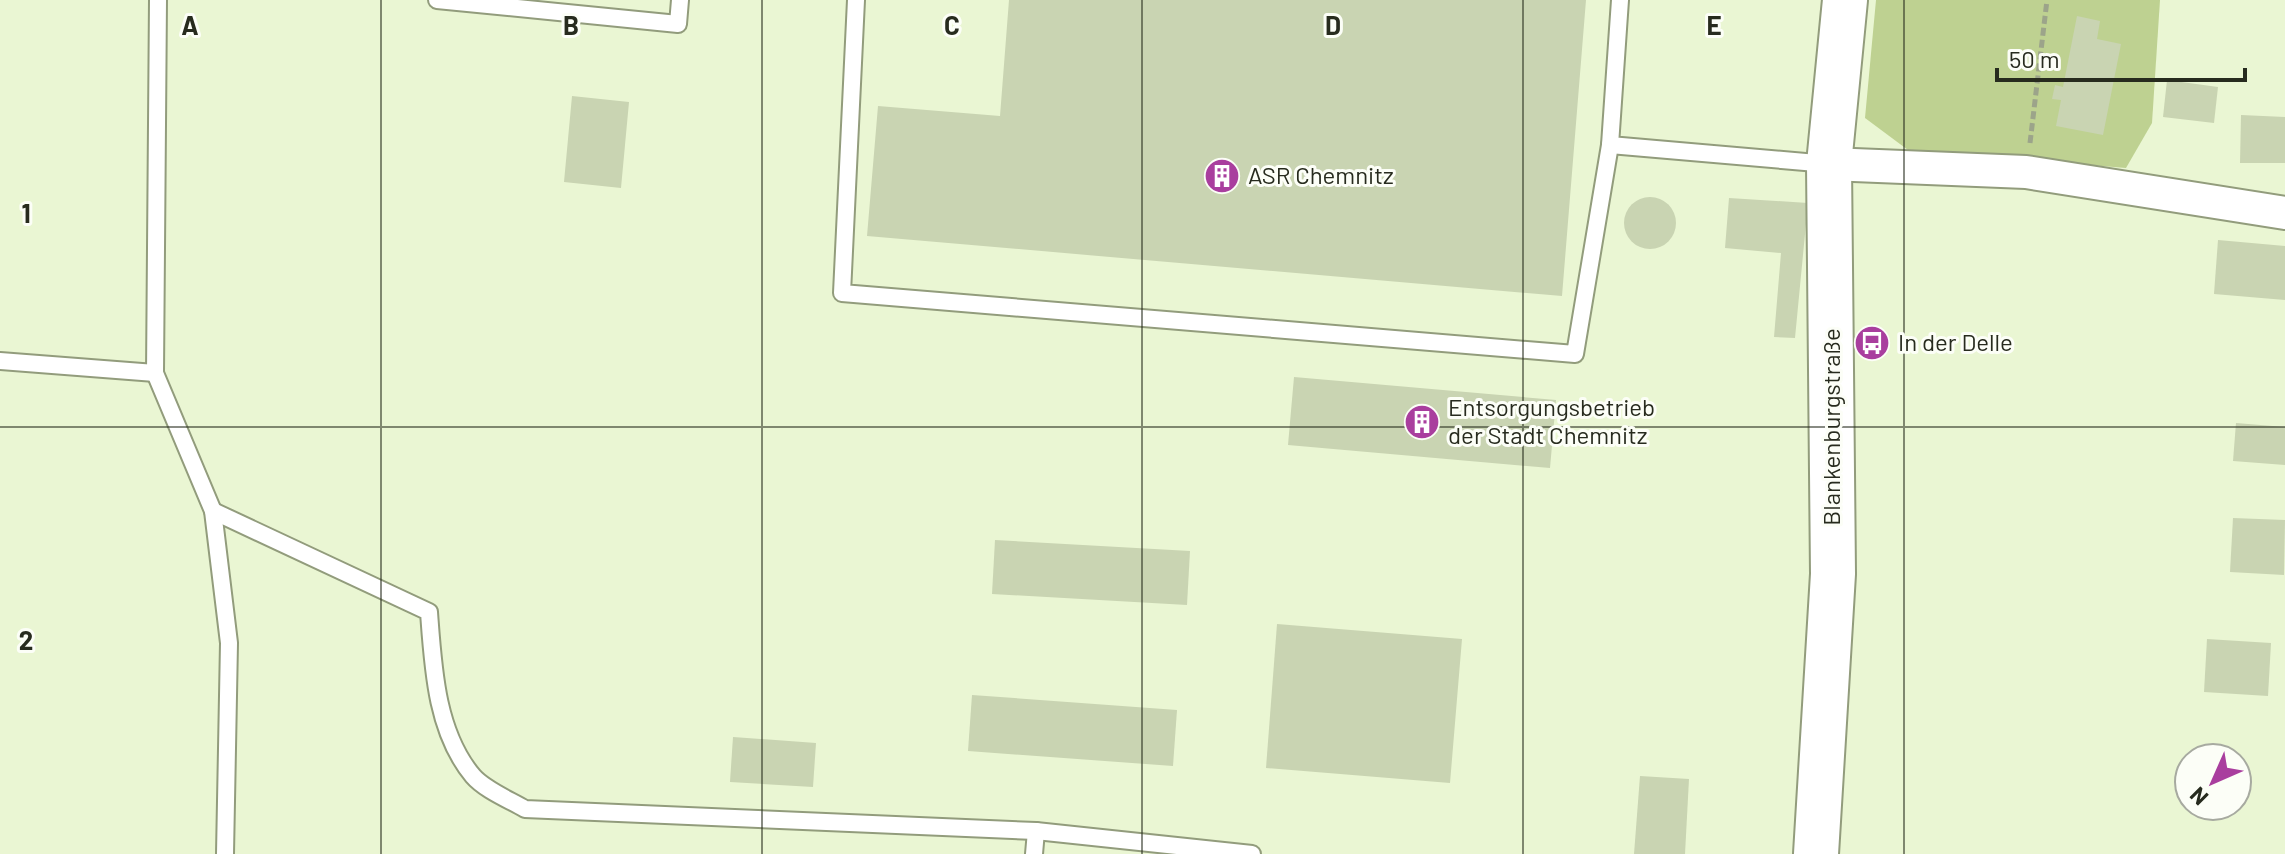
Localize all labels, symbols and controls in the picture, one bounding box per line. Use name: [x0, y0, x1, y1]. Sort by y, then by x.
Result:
text: A: [181, 9, 199, 40]
text: B: [563, 9, 579, 40]
text: C: [944, 9, 960, 40]
text: D: [1325, 9, 1341, 40]
text: E: [1706, 9, 1722, 40]
scale bar: [1997, 32, 2245, 82]
text: 50 m: [2009, 44, 2060, 73]
building icon: ASR Chemnitz: [1203, 157, 1241, 195]
place label: ASR Chemnitz: [1248, 160, 1394, 189]
text: 1: [21, 197, 31, 228]
bus stop icon: In der Delle: [1853, 324, 1891, 362]
place label: In der Delle: [1898, 327, 2013, 356]
street label: Blankenburgstraße: [1816, 328, 1845, 526]
place label: Entsorgungsbetrieb der Stadt Chemnitz: [1448, 392, 1655, 449]
building icon: Entsorgungsbetrieb der Stadt Chemnitz: [1403, 403, 1441, 441]
text: 2: [19, 624, 33, 655]
north arrow: [2173, 742, 2253, 822]
text: N: [2184, 782, 2213, 811]

